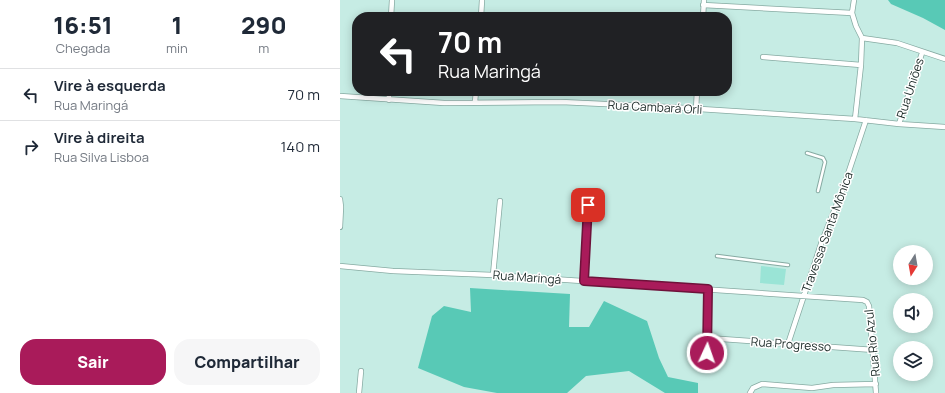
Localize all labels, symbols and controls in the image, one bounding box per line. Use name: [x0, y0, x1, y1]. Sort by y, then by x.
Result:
text: 16:51: [53, 8, 113, 41]
text: 1: [171, 8, 182, 41]
text: 290: [241, 8, 287, 41]
text: 70 m: [438, 23, 502, 61]
icon: left: [372, 28, 424, 80]
text: Chegada: [56, 39, 110, 57]
text: min: [166, 39, 188, 57]
text: m: [258, 39, 269, 57]
street label: Rua Uniões: [892, 56, 928, 120]
text: Rua Maringá: [438, 59, 541, 83]
text: Vire à esquerda: [54, 75, 166, 96]
icon: left: [20, 84, 42, 106]
text: 70 m: [288, 84, 320, 105]
text: Rua Maringá: [54, 96, 128, 114]
street label: Rua Cambará Orli: [607, 96, 703, 118]
text: Vire à direita: [54, 127, 145, 148]
icon: right: [20, 136, 42, 158]
text: 140 m: [280, 136, 320, 157]
text: Rua Silva Lisboa: [54, 148, 149, 166]
street label: Travessa Santa Mônica: [797, 169, 857, 295]
pin: [571, 188, 605, 222]
icon: arrive: [577, 194, 599, 216]
north arrow: [893, 245, 933, 285]
map controls: [893, 245, 933, 381]
street label: Rua Maringá: [492, 266, 562, 288]
button: sound: [893, 293, 933, 333]
street label: Rua Rio Azul: [860, 309, 884, 377]
position arrow: [686, 332, 728, 374]
street label: Rua Progresso: [750, 333, 832, 355]
button: Sair: [20, 339, 166, 385]
button: Compartilhar: [174, 339, 320, 385]
button: layers: [893, 341, 933, 381]

